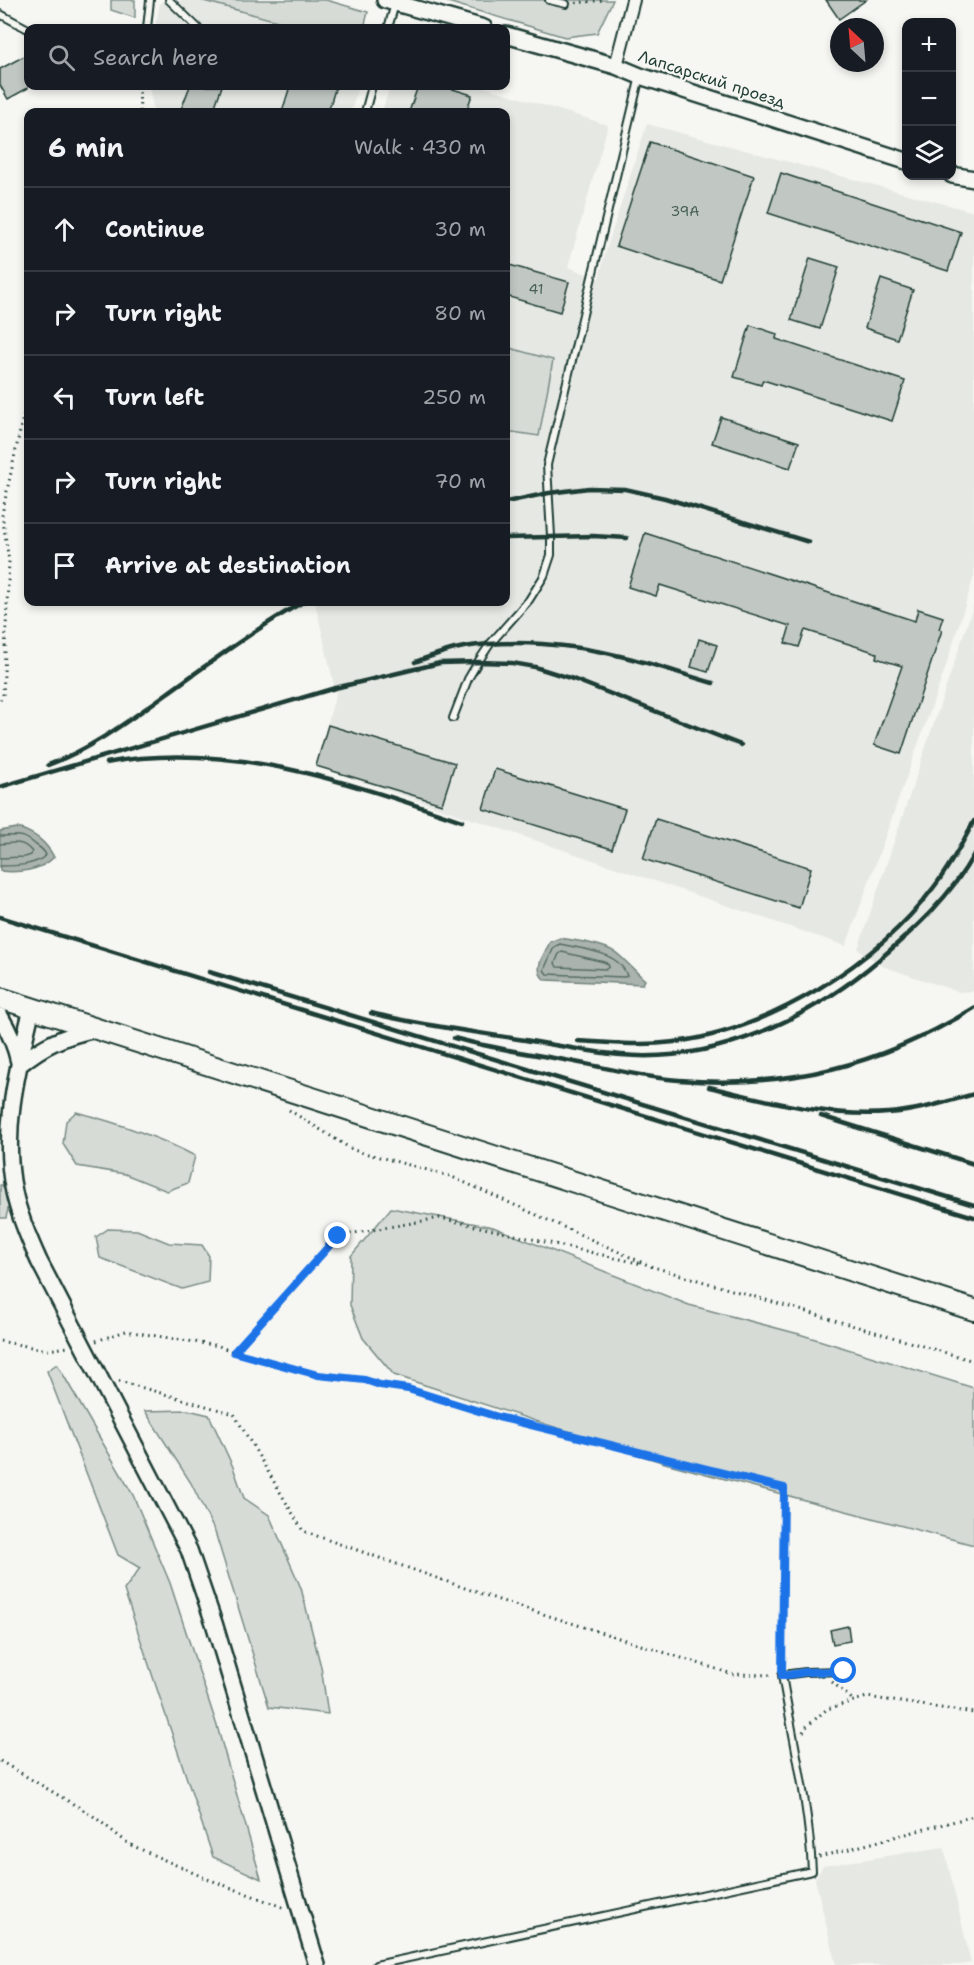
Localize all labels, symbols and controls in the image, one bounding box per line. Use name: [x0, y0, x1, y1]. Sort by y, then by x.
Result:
north arrow: [830, 18, 884, 72]
map controls: [902, 18, 956, 180]
button: +: [902, 18, 956, 72]
search box: [24, 24, 510, 90]
icon: search: [45, 41, 78, 74]
text: Search here: [93, 43, 219, 72]
street label: Лапсарский проезд: [636, 45, 788, 113]
button: −: [902, 72, 956, 126]
button: layers: [902, 126, 956, 180]
text: 6 min: [48, 130, 124, 165]
text: Walk · 430 m: [354, 134, 486, 160]
house number: 39А: [670, 202, 700, 220]
icon: ahead: [48, 213, 81, 246]
text: Continue: [105, 215, 205, 244]
text: 30 m: [434, 216, 486, 242]
house number: 41: [529, 280, 543, 298]
icon: right: [48, 297, 81, 330]
text: Turn right: [105, 299, 222, 328]
text: 80 m: [434, 300, 486, 326]
icon: left: [48, 381, 81, 414]
text: Turn left: [105, 383, 204, 412]
text: 250 m: [422, 384, 486, 410]
icon: right: [48, 465, 81, 498]
text: Turn right: [105, 467, 222, 496]
text: 70 m: [434, 468, 486, 494]
icon: arrive: [48, 549, 81, 582]
text: Arrive at destination: [105, 551, 351, 580]
route end: [324, 1222, 350, 1248]
route start: [830, 1657, 856, 1683]

